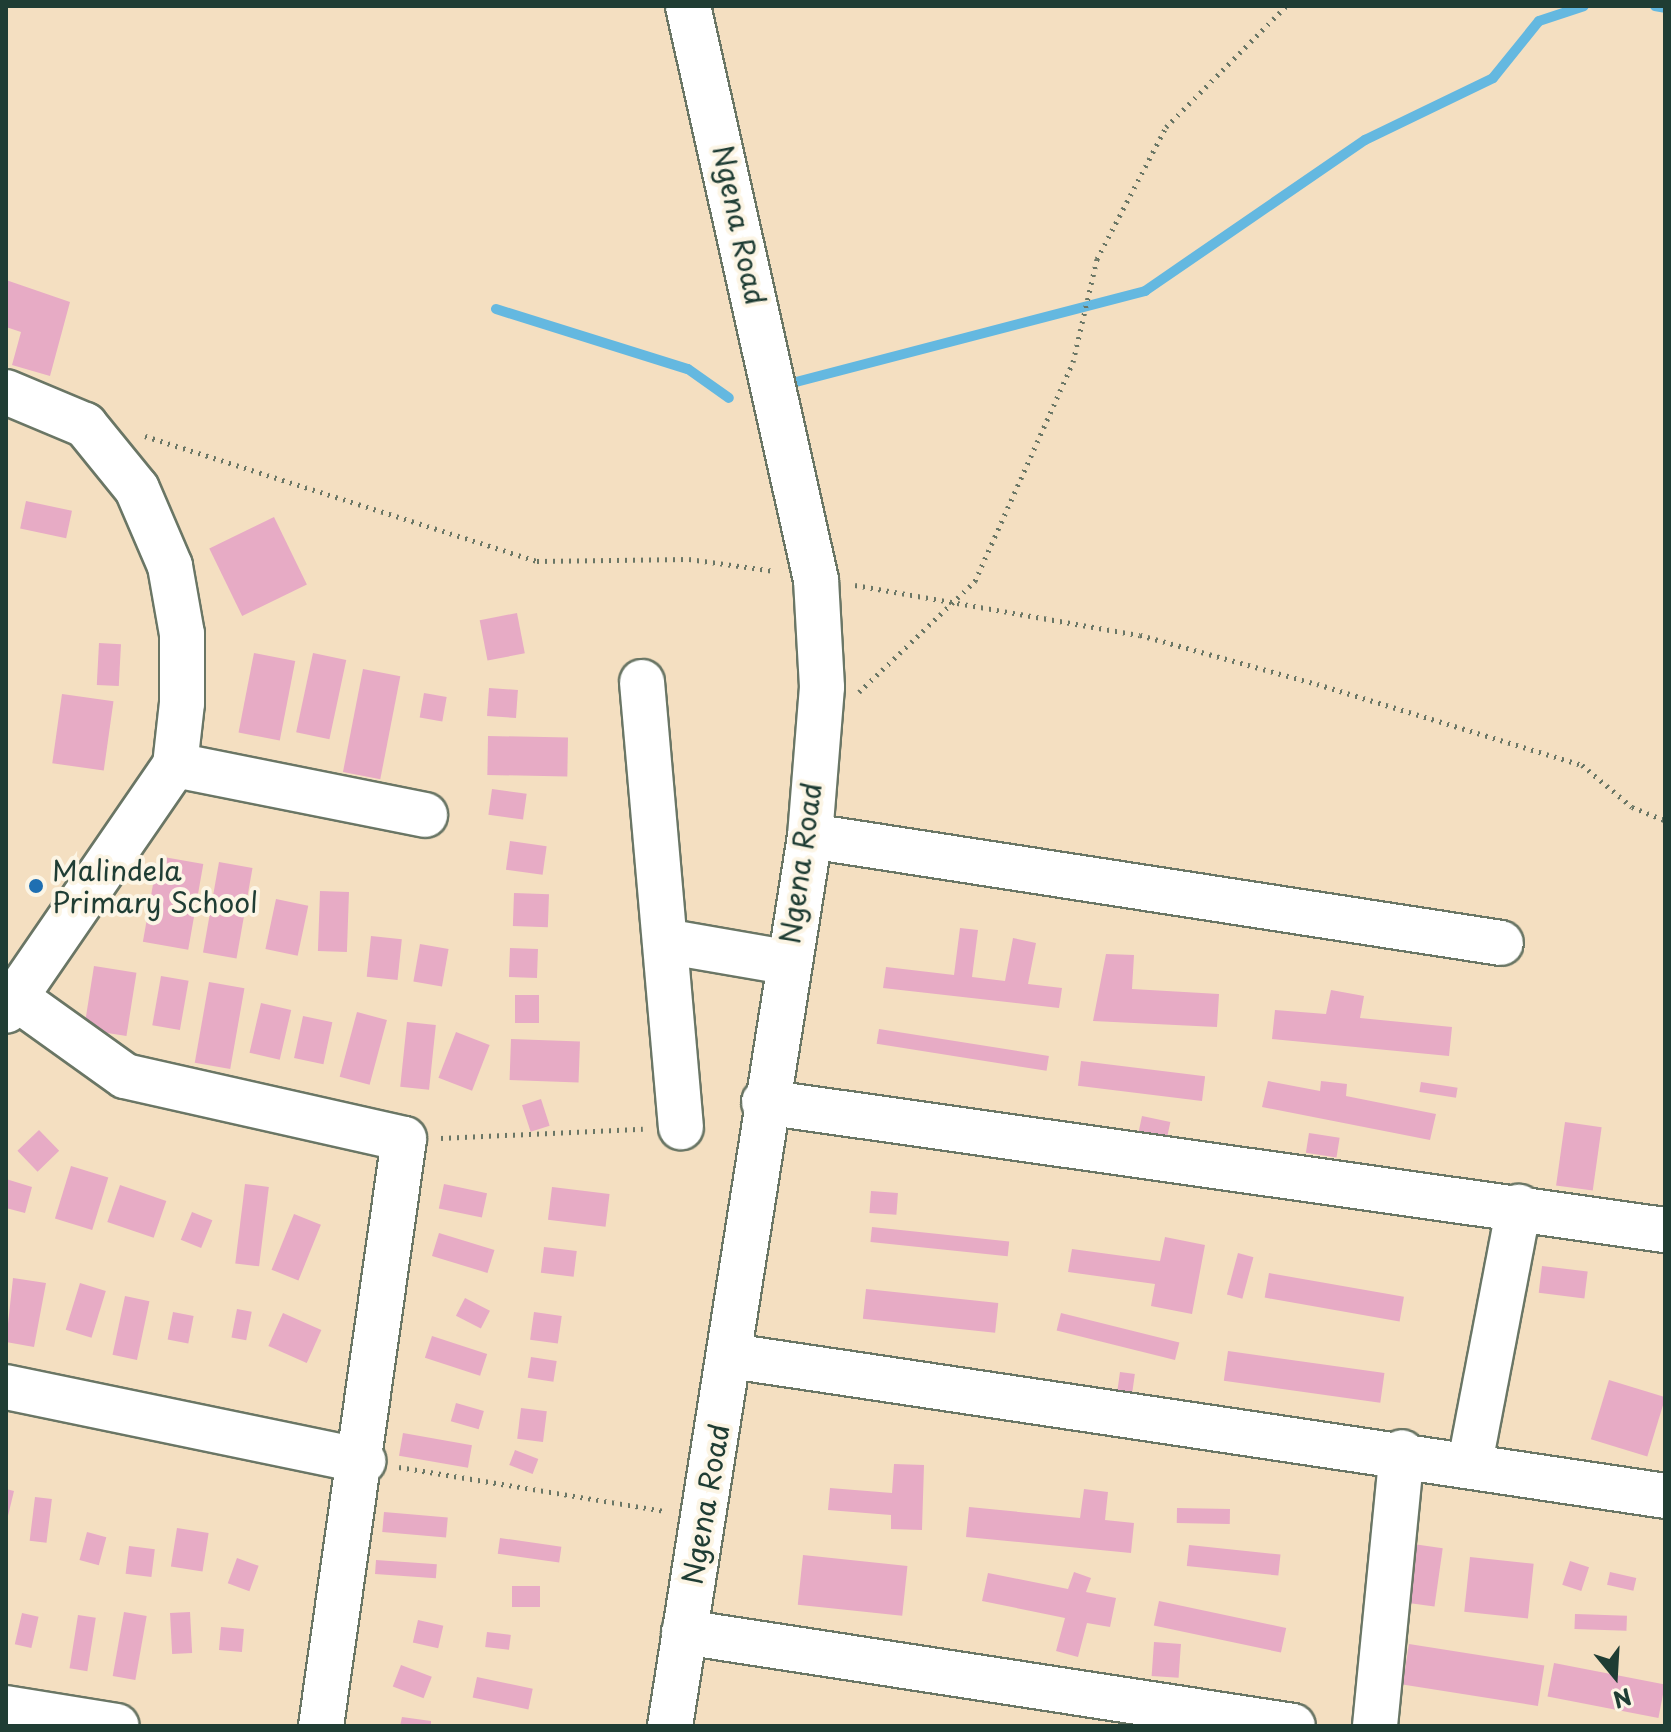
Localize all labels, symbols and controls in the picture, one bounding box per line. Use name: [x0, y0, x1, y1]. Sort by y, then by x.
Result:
street label: Ngena Road: [707, 142, 773, 308]
street label: Ngena Road: [772, 780, 828, 946]
place label: Malindela Primary School: [52, 853, 258, 919]
marker: Malindela Primary School: [27, 877, 45, 895]
street label: Ngena Road: [674, 1421, 736, 1587]
north arrow: [1575, 1636, 1655, 1716]
text: N: [1609, 1681, 1636, 1718]

